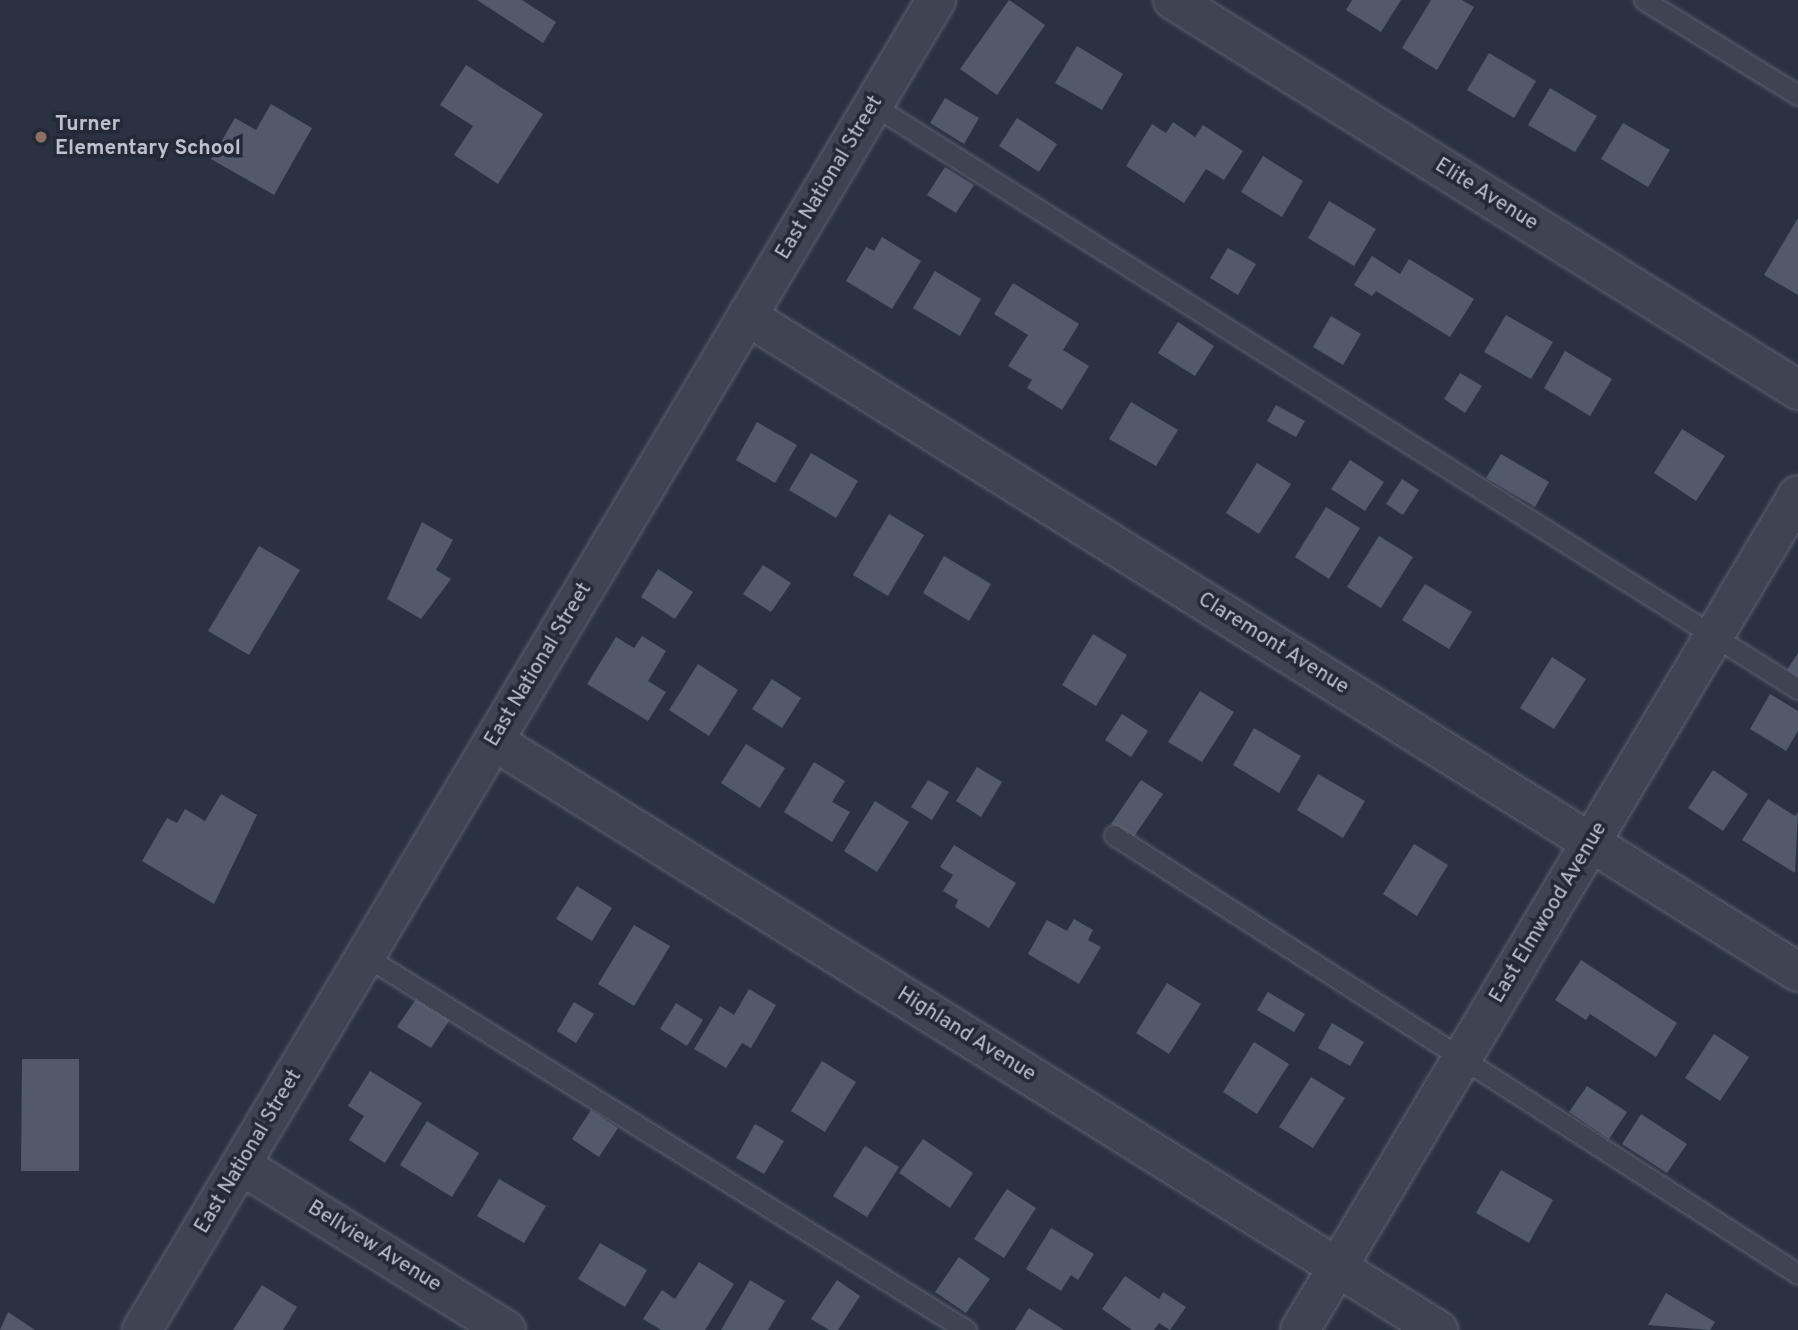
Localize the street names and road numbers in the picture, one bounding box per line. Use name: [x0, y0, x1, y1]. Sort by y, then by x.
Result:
street label: East National Street: [771, 91, 889, 265]
street label: Elite Avenue: [1429, 153, 1543, 237]
street label: East National Street: [480, 578, 598, 752]
street label: Claremont Avenue: [1193, 587, 1353, 701]
street label: East Elmwood Avenue: [1485, 818, 1613, 1008]
street label: Highland Avenue: [892, 982, 1040, 1088]
street label: East National Street: [190, 1065, 308, 1239]
street label: Bellview Avenue: [302, 1196, 446, 1298]

